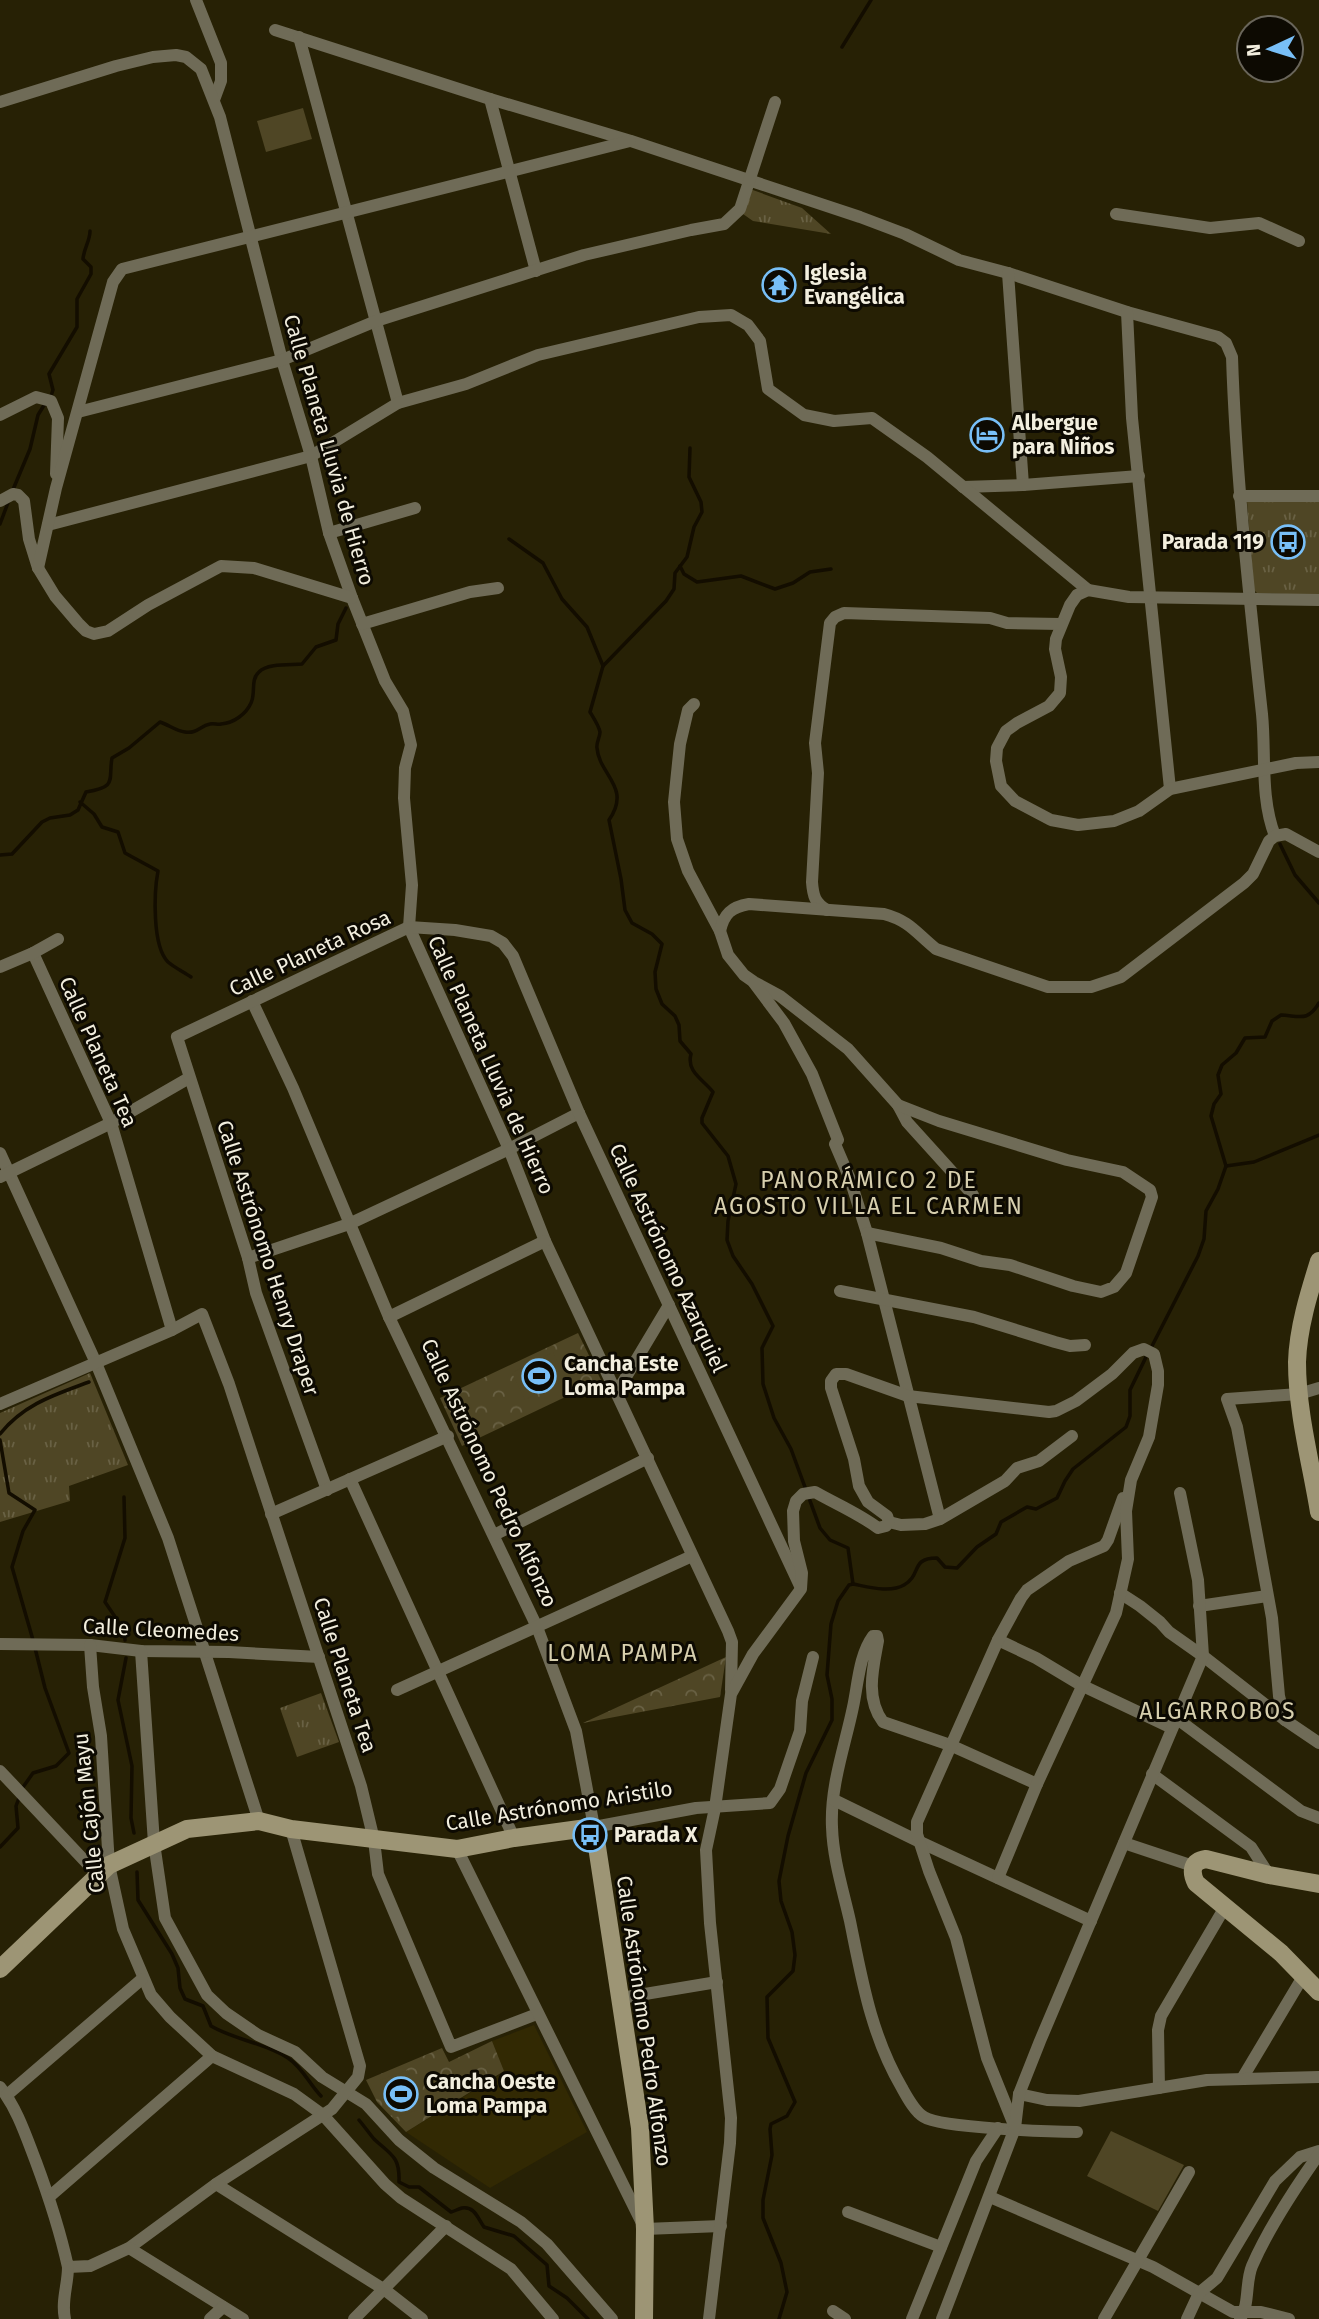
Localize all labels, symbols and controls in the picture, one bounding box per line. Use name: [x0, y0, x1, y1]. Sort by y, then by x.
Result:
north arrow: [1235, 14, 1305, 84]
text: N: [1242, 43, 1265, 57]
place label: Iglesia Evangélica: [804, 260, 905, 310]
temple icon: Iglesia Evangélica: [760, 266, 798, 304]
street label: Calle Planeta Lluvia de Hierro: [278, 312, 380, 588]
place label: Albergue para Niños: [1011, 410, 1114, 460]
hotel icon: Albergue para Niños: [968, 416, 1006, 454]
bus stop icon: Parada 119: [1269, 523, 1307, 561]
place label: Parada 119: [1162, 529, 1264, 555]
street label: Calle Planeta Rosa: [225, 904, 395, 1002]
street label: Calle Planeta Lluvia de Hierro: [422, 932, 560, 1198]
street label: Calle Planeta Tea: [53, 973, 143, 1131]
street label: Calle Astrónomo Henry Draper: [211, 1117, 325, 1399]
street label: Calle Astrónomo Azarquiel: [603, 1139, 733, 1377]
district label: PANORÁMICO 2 DE AGOSTO VILLA EL CARMEN: [714, 1165, 1024, 1220]
street label: Calle Astrónomo Pedro Alfonzo: [415, 1335, 563, 1611]
place label: Cancha Este Loma Pampa: [564, 1351, 685, 1401]
sports icon: Cancha Este Loma Pampa: [520, 1357, 558, 1395]
street label: Calle Planeta Tea: [308, 1594, 382, 1756]
street label: Calle Cleomedes: [82, 1613, 240, 1647]
district label: LOMA PAMPA: [547, 1639, 699, 1667]
district label: ALGARROBOS: [1139, 1697, 1297, 1725]
street label: Calle Cajón Mayu: [68, 1732, 110, 1894]
street label: Calle Astrónomo Aristilo: [444, 1775, 674, 1837]
bus stop icon: Parada X: [571, 1816, 609, 1854]
place label: Parada X: [614, 1822, 698, 1848]
street label: Calle Astrónomo Pedro Alfonzo: [611, 1874, 677, 2168]
place label: Cancha Oeste Loma Pampa: [426, 2069, 556, 2119]
sports icon: Cancha Oeste Loma Pampa: [382, 2075, 420, 2113]

